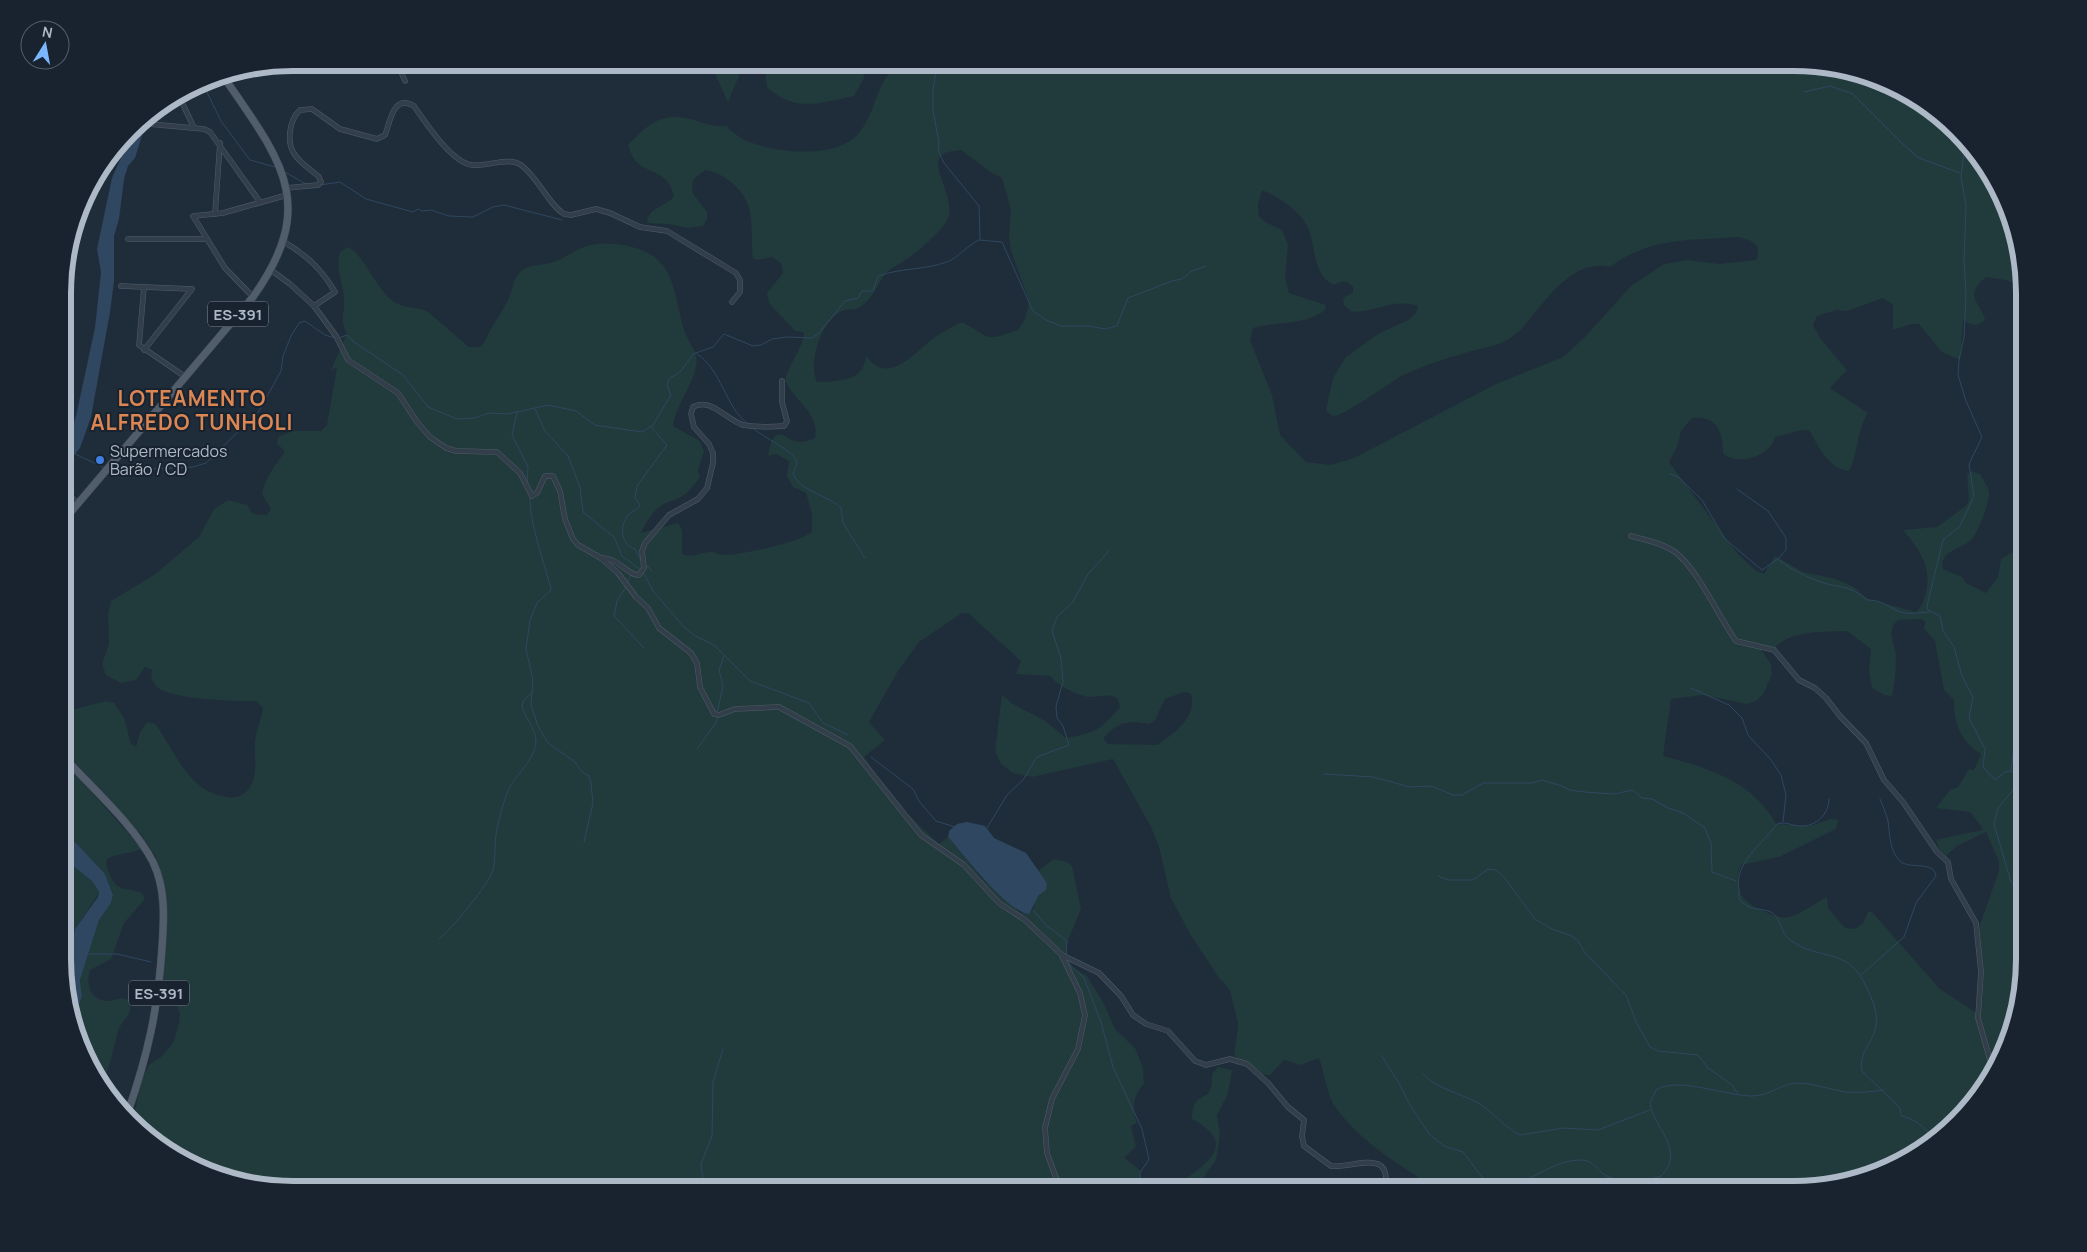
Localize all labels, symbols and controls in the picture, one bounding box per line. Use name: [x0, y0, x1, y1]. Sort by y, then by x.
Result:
north arrow: [20, 20, 70, 70]
text: N: [41, 21, 54, 42]
road number: ES-391: [208, 302, 268, 326]
district label: LOTEAMENTO ALFREDO TUNHOLI: [91, 384, 294, 436]
place label: Supermercados Barão / CD: [110, 440, 227, 480]
marker: Supermercados Barão / CD: [94, 454, 106, 466]
road number: ES-391: [129, 980, 189, 1006]

